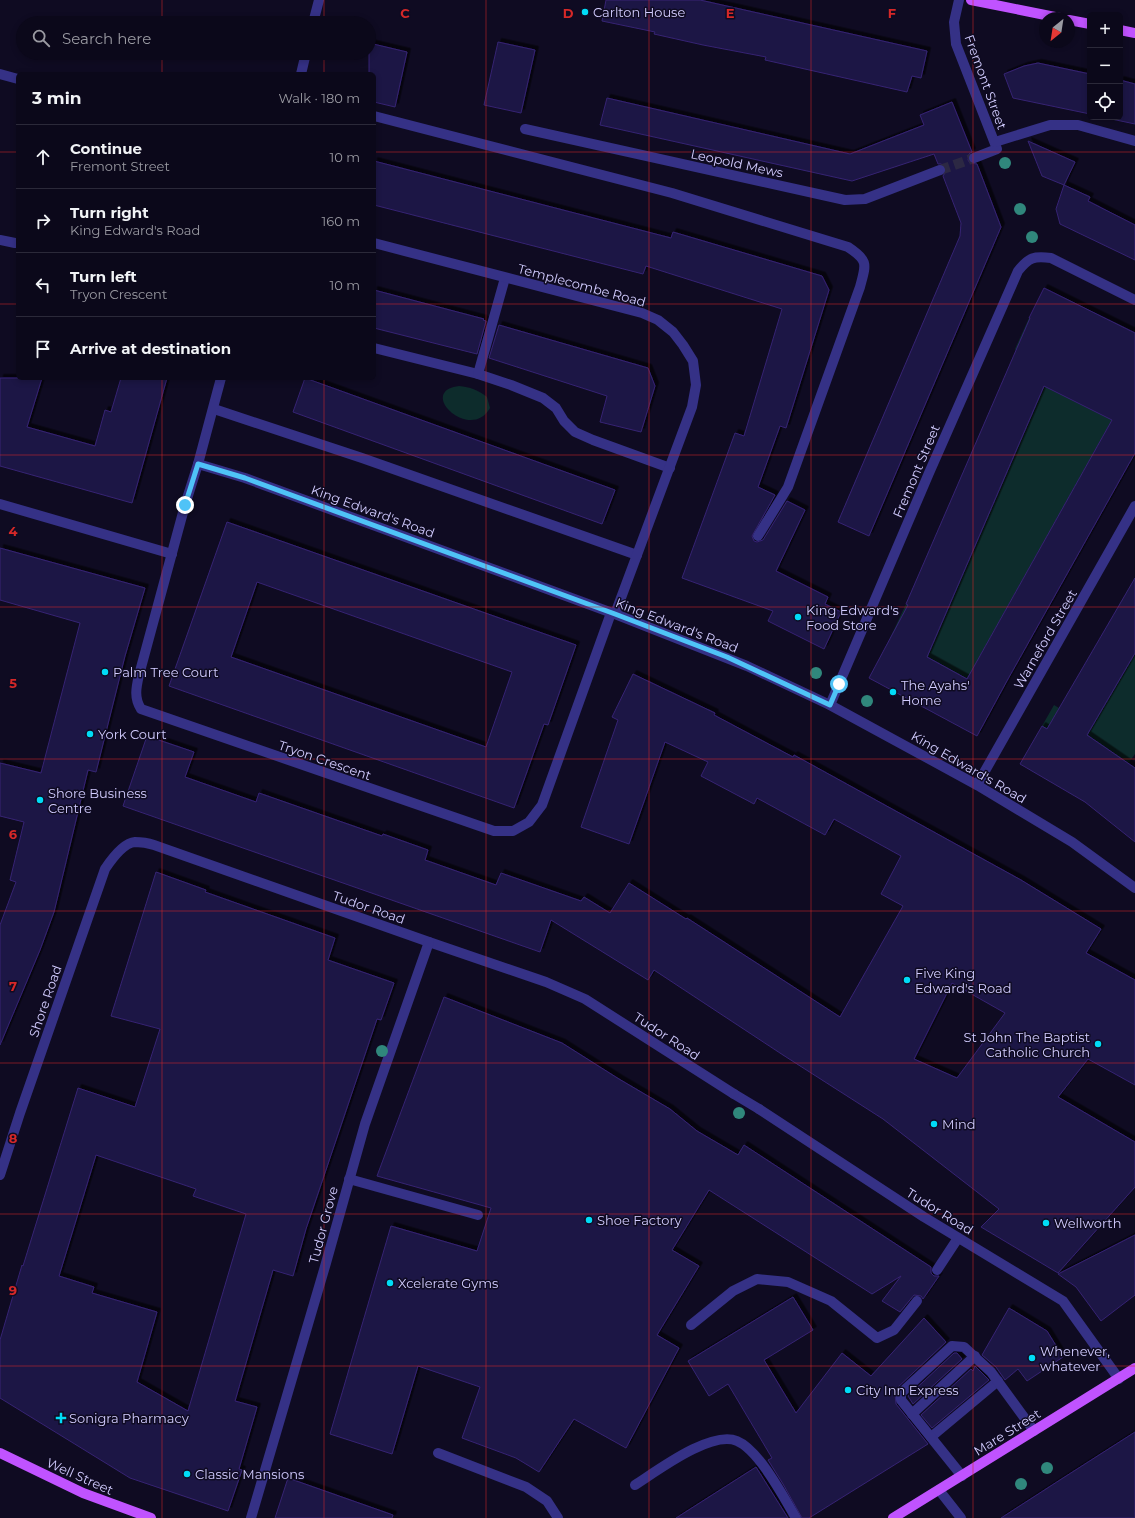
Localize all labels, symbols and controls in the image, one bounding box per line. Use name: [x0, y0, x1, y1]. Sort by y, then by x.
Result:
place label: Carlton House: [593, 4, 685, 20]
text: C: [400, 5, 410, 21]
text: D: [563, 5, 574, 21]
text: E: [726, 5, 735, 21]
text: F: [888, 5, 896, 21]
marker: Carlton House: [580, 7, 590, 17]
north arrow: [1039, 12, 1075, 48]
map controls: [1087, 12, 1123, 120]
button: +: [1087, 12, 1123, 48]
search box: [16, 16, 376, 60]
icon: search: [30, 27, 52, 49]
text: Search here: [62, 29, 151, 48]
street label: Fremont Street: [961, 32, 1011, 132]
button: −: [1087, 48, 1123, 84]
button: locate: [1087, 84, 1123, 120]
text: 3 min: [32, 88, 82, 108]
text: Walk · 180 m: [278, 90, 360, 106]
text: Continue: [70, 139, 142, 158]
street label: Leopold Mews: [689, 145, 785, 181]
icon: ahead: [32, 146, 54, 168]
text: 10 m: [330, 149, 360, 165]
text: Fremont Street: [70, 158, 170, 174]
text: Turn right: [70, 203, 149, 222]
icon: right: [32, 210, 54, 232]
text: 160 m: [322, 213, 360, 229]
text: King Edward's Road: [70, 222, 200, 238]
street label: Templecombe Road: [516, 260, 648, 310]
text: Turn left: [70, 267, 137, 286]
icon: left: [32, 274, 54, 296]
text: 10 m: [330, 277, 360, 293]
text: Tryon Crescent: [70, 286, 167, 302]
icon: arrive: [32, 338, 54, 360]
text: Arrive at destination: [70, 339, 231, 358]
street label: Fremont Street: [889, 422, 943, 520]
street label: King Edward's Road: [309, 481, 437, 541]
route end: [176, 496, 194, 514]
text: 4: [9, 523, 18, 539]
street label: Warneford Street: [1010, 586, 1080, 692]
street label: King Edward's Road: [613, 594, 741, 656]
place label: King Edward's Food Store: [806, 602, 899, 633]
marker: King Edward's Food Store: [793, 612, 803, 622]
place label: Palm Tree Court: [113, 664, 218, 680]
marker: Palm Tree Court: [100, 667, 110, 677]
text: 5: [9, 675, 17, 691]
route start: [830, 675, 848, 693]
place label: The Ayahs' Home: [901, 677, 970, 708]
marker: The Ayahs' Home: [888, 687, 898, 697]
place label: York Court: [98, 726, 166, 742]
street label: King Edward's Road: [909, 727, 1029, 807]
marker: York Court: [85, 729, 95, 739]
street label: Tryon Crescent: [276, 737, 374, 783]
place label: Shore Business Centre: [48, 785, 147, 816]
marker: Shore Business Centre: [35, 795, 45, 805]
text: 6: [9, 826, 18, 842]
street label: Tudor Road: [331, 887, 407, 927]
street label: Shore Road: [25, 963, 65, 1039]
place label: Five King Edward's Road: [915, 965, 1011, 996]
marker: Five King Edward's Road: [902, 975, 912, 985]
text: 7: [9, 978, 17, 994]
street label: Tudor Road: [631, 1009, 703, 1063]
place label: St John The Baptist Catholic Church: [963, 1029, 1090, 1060]
marker: St John The Baptist Catholic Church: [1093, 1039, 1103, 1049]
place label: Mind: [942, 1116, 976, 1132]
marker: Mind: [929, 1119, 939, 1129]
text: 8: [9, 1130, 18, 1146]
street label: Tudor Grove: [305, 1184, 341, 1265]
street label: Tudor Road: [904, 1184, 976, 1238]
place label: Shoe Factory: [597, 1212, 683, 1228]
marker: Shoe Factory: [584, 1215, 594, 1225]
place label: Wellworth: [1054, 1215, 1121, 1231]
marker: Wellworth: [1041, 1218, 1051, 1228]
place label: Xcelerate Gyms: [398, 1275, 498, 1291]
marker: Xcelerate Gyms: [385, 1278, 395, 1288]
text: 9: [9, 1282, 17, 1298]
place label: Whenever, whatever: [1040, 1343, 1110, 1374]
marker: Whenever, whatever: [1027, 1353, 1037, 1363]
place label: City Inn Express: [856, 1382, 959, 1398]
marker: City Inn Express: [843, 1385, 853, 1395]
street label: Mare Street: [971, 1405, 1043, 1459]
place label: Sonigra Pharmacy: [69, 1410, 190, 1426]
marker: Sonigra Pharmacy: [56, 1413, 66, 1423]
street label: Well Street: [44, 1454, 116, 1498]
place label: Classic Mansions: [195, 1466, 304, 1482]
marker: Classic Mansions: [182, 1469, 192, 1479]

